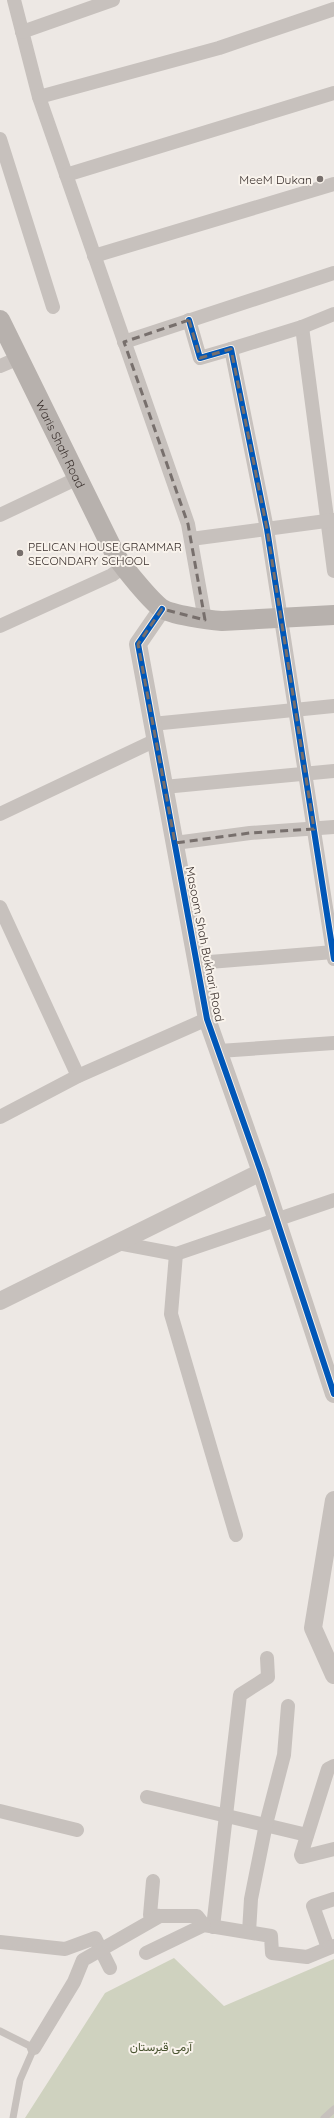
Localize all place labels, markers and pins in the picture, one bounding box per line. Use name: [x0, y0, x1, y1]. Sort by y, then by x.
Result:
place label: MeeM Dukan: [239, 172, 312, 187]
marker: MeeM Dukan: [315, 174, 325, 184]
place label: PELICAN HOUSE GRAMMAR SECONDARY SCHOOL: [28, 539, 182, 568]
marker: PELICAN HOUSE GRAMMAR SECONDARY SCHOOL: [15, 548, 25, 558]

